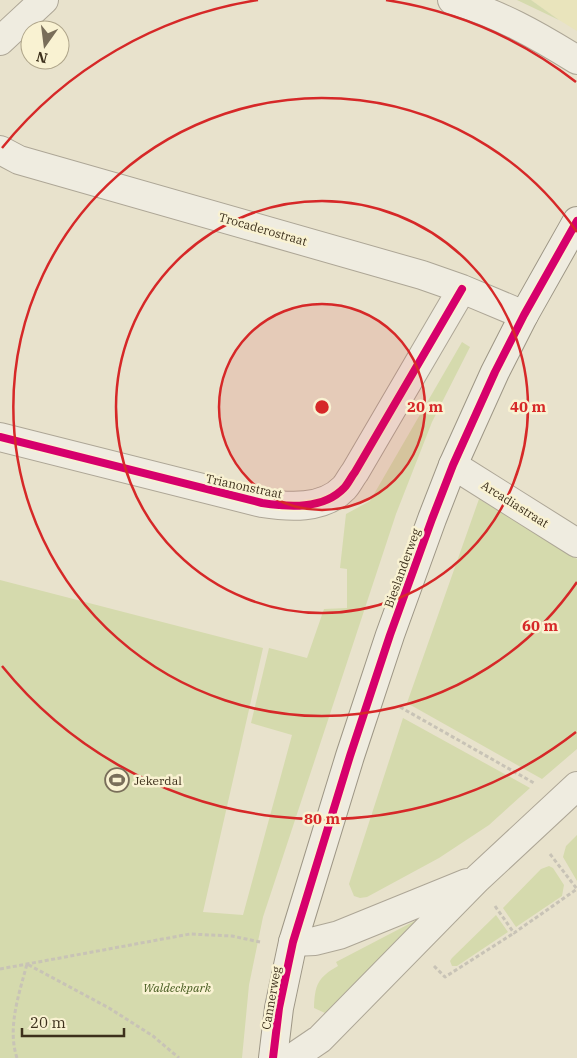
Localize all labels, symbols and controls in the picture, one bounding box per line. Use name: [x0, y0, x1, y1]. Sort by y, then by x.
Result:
north arrow: [20, 20, 70, 70]
text: N: [34, 48, 49, 68]
street label: Trocaderostraat: [217, 209, 309, 249]
text: 20 m: [407, 397, 443, 416]
text: 40 m: [510, 397, 546, 416]
centre of rings: [313, 398, 331, 416]
street label: Trianonstraat: [204, 471, 284, 501]
street label: Arcadiastraat: [479, 477, 551, 531]
street label: Bieslanderweg: [381, 526, 423, 610]
text: 60 m: [522, 616, 558, 635]
sports icon: Jekerdal: [104, 767, 130, 793]
place label: Jekerdal: [134, 773, 182, 788]
text: 80 m: [304, 809, 340, 828]
street label: Cannerweg: [258, 965, 284, 1031]
park label: Waldeckpark: [143, 980, 212, 995]
scale bar: [22, 1006, 125, 1038]
text: 20 m: [30, 1013, 66, 1032]

